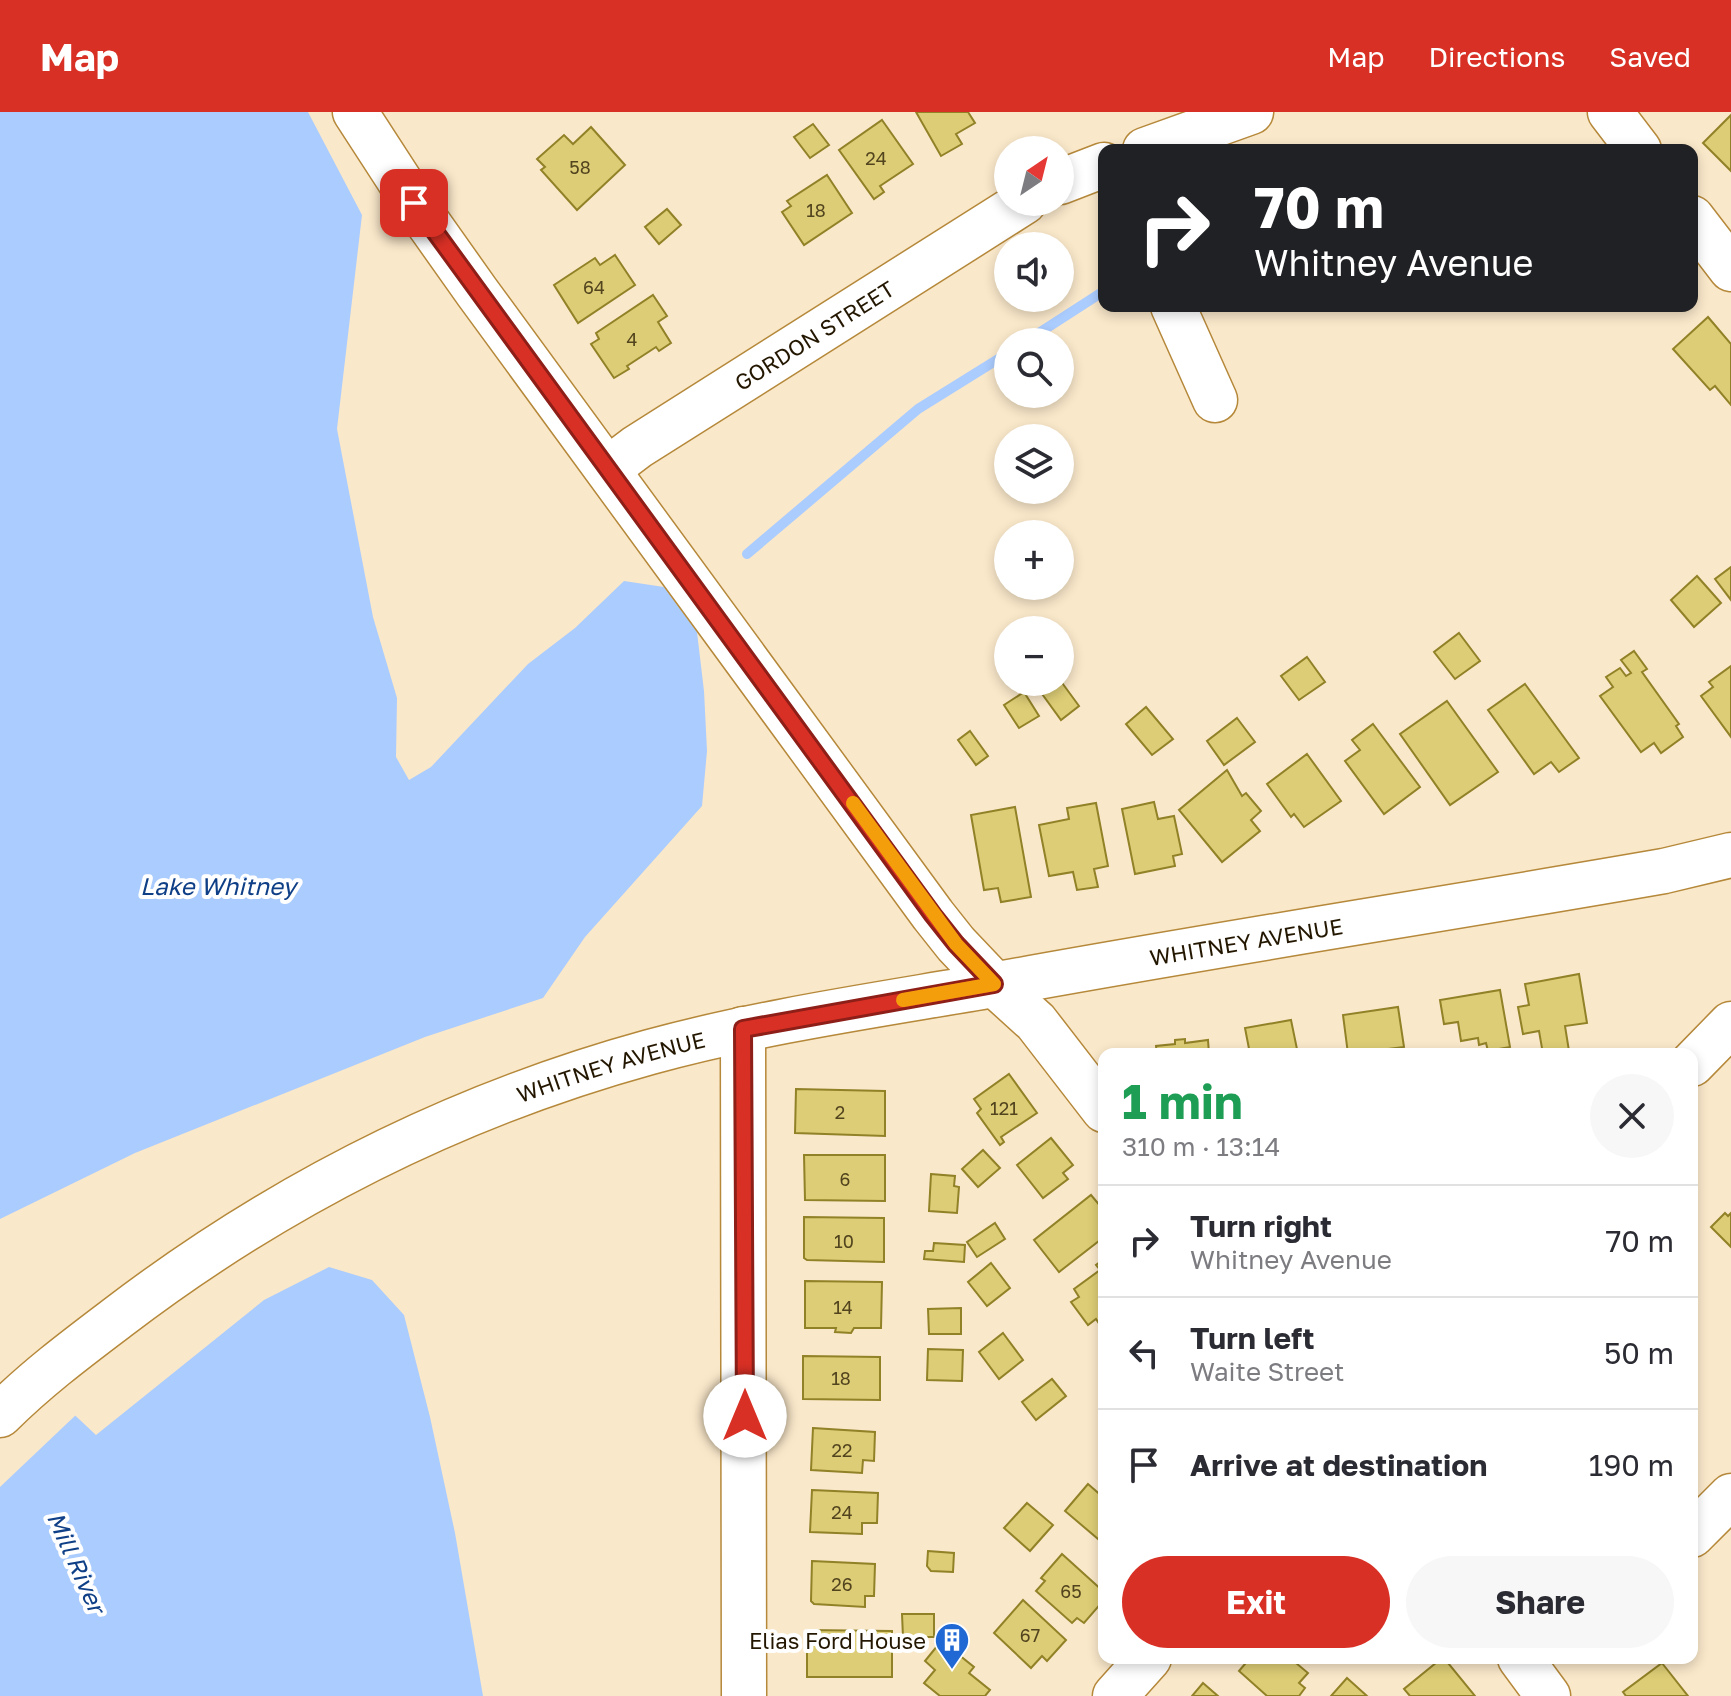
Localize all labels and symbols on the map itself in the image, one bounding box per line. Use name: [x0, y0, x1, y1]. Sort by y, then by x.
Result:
north arrow: [994, 136, 1074, 216]
house number: 24: [865, 147, 887, 169]
house number: 58: [569, 156, 591, 178]
pin: [380, 169, 448, 237]
house number: 18: [806, 199, 826, 221]
street label: GORDON STREET: [729, 274, 899, 395]
house number: 64: [583, 276, 605, 298]
house number: 4: [627, 328, 638, 350]
water label: Lake Whitney: [140, 871, 300, 901]
street label: WHITNEY AVENUE: [1147, 912, 1345, 971]
street label: WHITNEY AVENUE: [513, 1025, 708, 1108]
house number: 121: [990, 1097, 1018, 1119]
house number: 2: [835, 1101, 845, 1123]
house number: 6: [840, 1168, 850, 1190]
house number: 10: [834, 1230, 854, 1252]
house number: 14: [833, 1296, 853, 1318]
house number: 18: [831, 1367, 851, 1389]
position arrow: [703, 1374, 787, 1458]
house number: 22: [832, 1439, 852, 1461]
house number: 24: [831, 1501, 853, 1523]
water label: Mill River: [42, 1507, 114, 1620]
house number: 26: [831, 1573, 853, 1595]
house number: 65: [1060, 1580, 1082, 1602]
building icon: Elias Ford House: [933, 1621, 971, 1671]
house number: 67: [1020, 1624, 1040, 1646]
place label: Elias Ford House: [749, 1627, 926, 1654]

